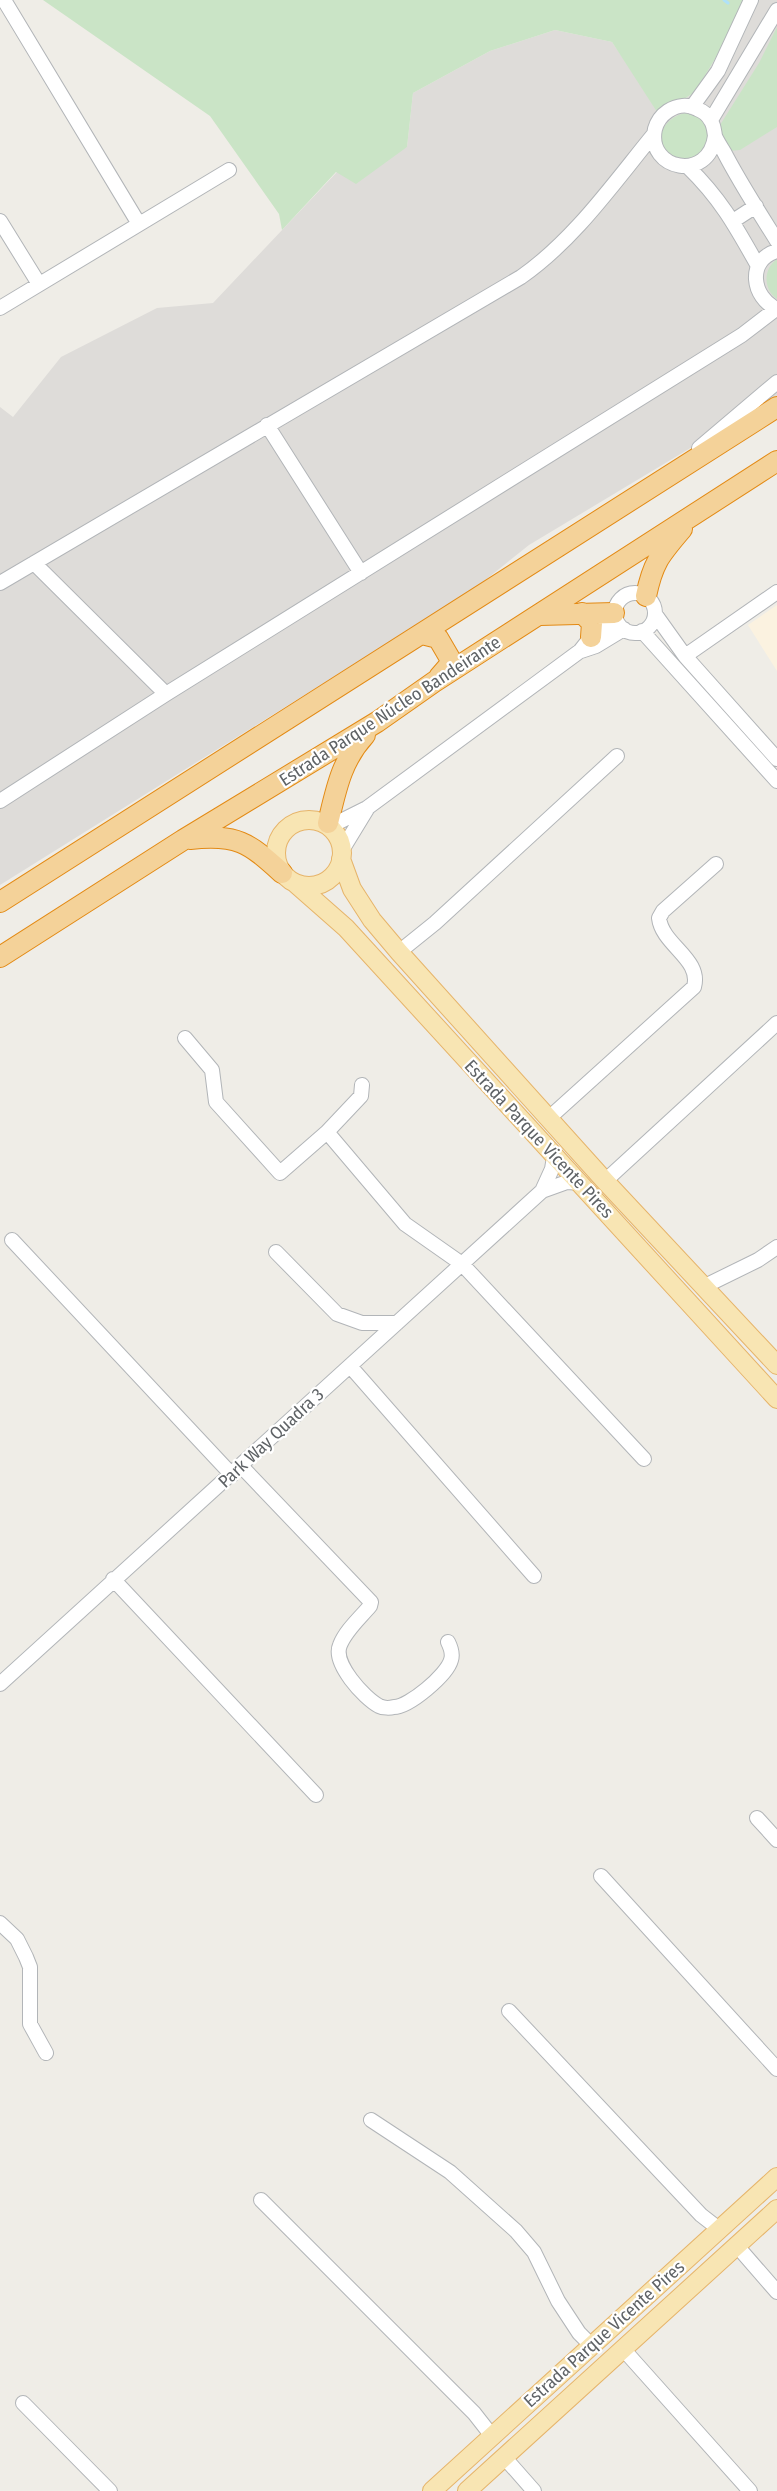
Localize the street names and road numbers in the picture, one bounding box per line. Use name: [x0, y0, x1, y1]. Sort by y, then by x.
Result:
street label: Estrada Parque Núcleo Bandeirante: [275, 631, 505, 791]
street label: Estrada Parque Vicente Pires: [460, 1055, 618, 1223]
street label: Park Way Quadra 3: [214, 1384, 328, 1492]
street label: Estrada Parque Vicente Pires: [519, 2256, 689, 2412]

